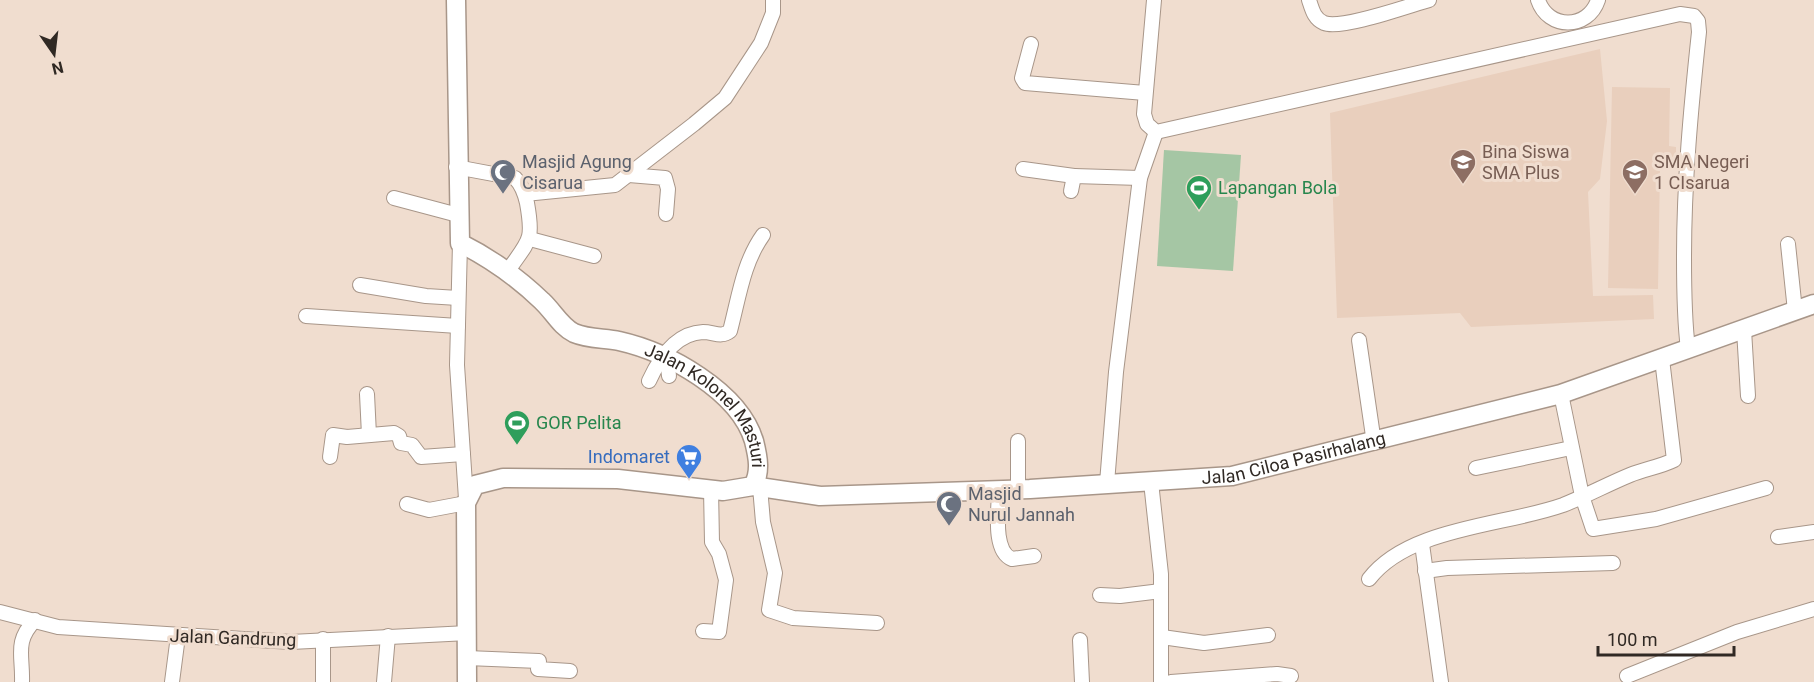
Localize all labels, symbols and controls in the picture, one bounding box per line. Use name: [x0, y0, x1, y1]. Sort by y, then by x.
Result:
north arrow: [24, 24, 84, 84]
text: N: [50, 57, 65, 79]
place label: Bina Siswa SMA Plus: [1482, 141, 1569, 183]
school or university icon: Bina Siswa SMA Plus: [1448, 147, 1478, 185]
place label: Masjid Agung Cisarua: [522, 151, 632, 193]
place label: SMA Negeri 1 CIsarua: [1654, 151, 1749, 193]
mosque icon: Masjid Agung Cisarua: [488, 157, 518, 195]
school or university icon: SMA Negeri 1 CIsarua: [1620, 157, 1650, 195]
sports icon: Lapangan Bola: [1184, 173, 1214, 211]
place label: Lapangan Bola: [1218, 177, 1337, 198]
street label: Jalan Kolonel Masturi: [642, 339, 769, 468]
sports icon: GOR Pelita: [502, 408, 532, 446]
place label: GOR Pelita: [536, 412, 621, 433]
street label: Jalan Ciloa Pasirhalang: [1201, 427, 1387, 488]
supermarket icon: Indomaret: [674, 442, 704, 480]
place label: Indomaret: [588, 446, 670, 467]
place label: Masjid Nurul Jannah: [968, 483, 1075, 525]
mosque icon: Masjid Nurul Jannah: [934, 489, 964, 527]
scale bar: [1598, 619, 1734, 657]
street label: Jalan Gandrung: [169, 625, 297, 650]
text: 100 m: [1607, 629, 1658, 650]

